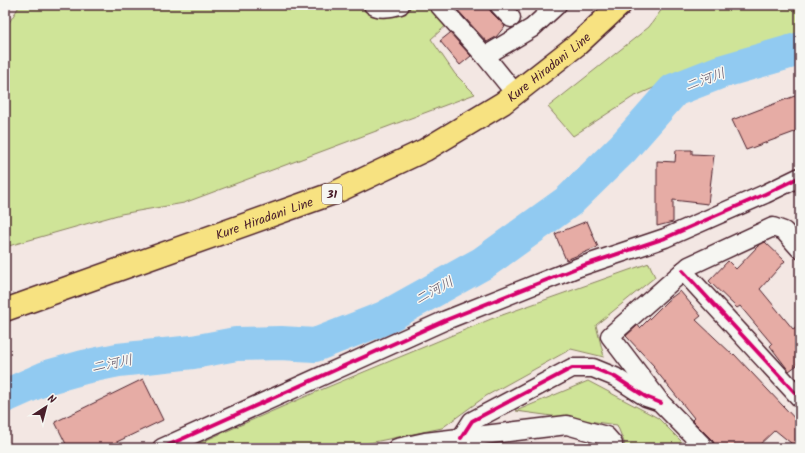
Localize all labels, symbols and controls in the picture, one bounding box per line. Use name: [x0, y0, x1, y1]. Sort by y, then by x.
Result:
street label: Kure Hiradani Line: [503, 28, 596, 108]
water label: 二河川: [682, 62, 729, 97]
road number: 31: [322, 184, 342, 204]
street label: Kure Hiradani Line: [213, 192, 317, 246]
water label: 二河川: [411, 271, 458, 311]
water label: 二河川: [89, 349, 135, 379]
north arrow: [26, 387, 66, 427]
text: N: [43, 390, 59, 409]

